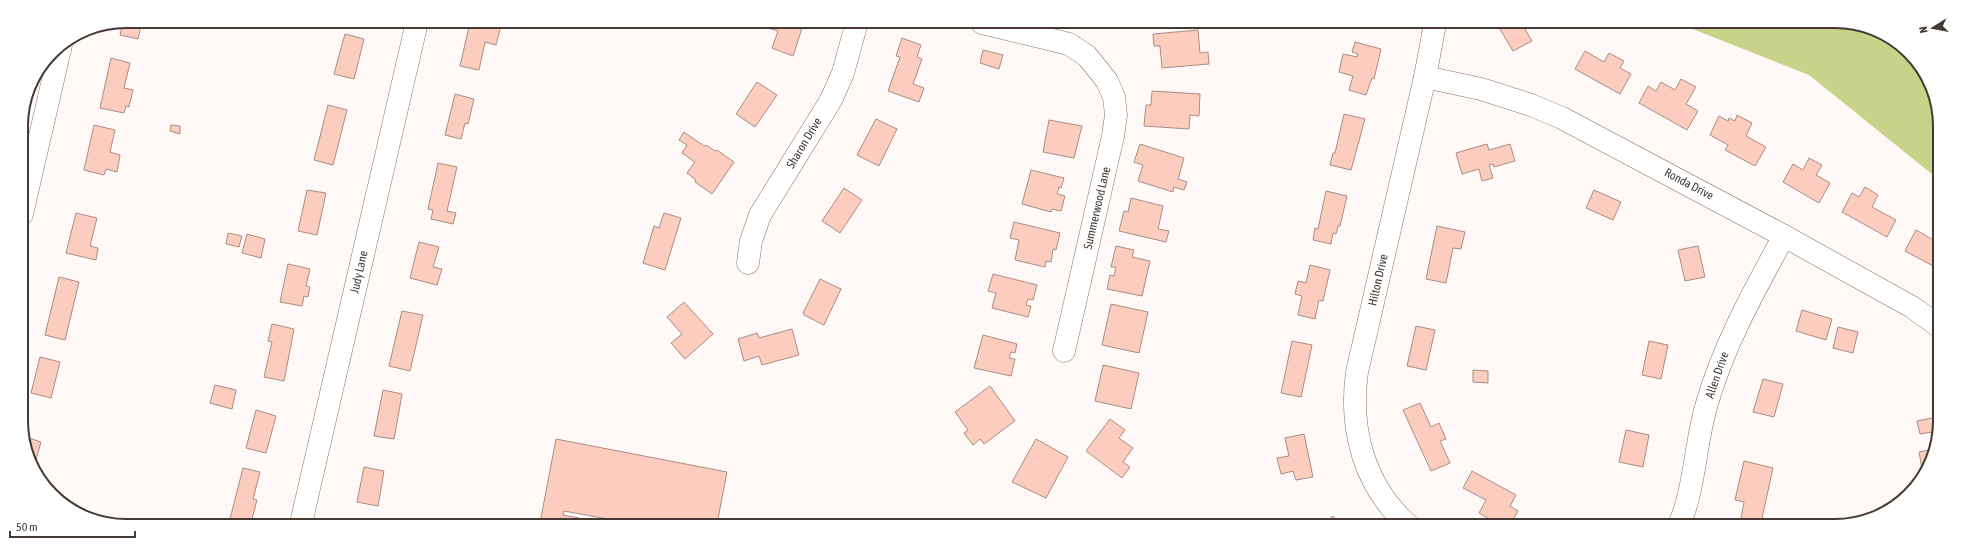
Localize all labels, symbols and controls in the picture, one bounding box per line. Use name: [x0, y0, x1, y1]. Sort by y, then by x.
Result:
north arrow: [1913, 8, 1953, 48]
text: N: [1917, 26, 1930, 34]
street label: Sharon Drive: [783, 115, 825, 171]
street label: Summerwood Lane: [1081, 165, 1113, 251]
street label: Ronda Drive: [1662, 165, 1716, 203]
street label: Judy Lane: [347, 249, 371, 295]
street label: Hilton Drive: [1365, 253, 1391, 307]
street label: Allen Drive: [1703, 350, 1731, 400]
scale bar: [10, 513, 135, 539]
text: 50 m: [16, 520, 38, 534]

